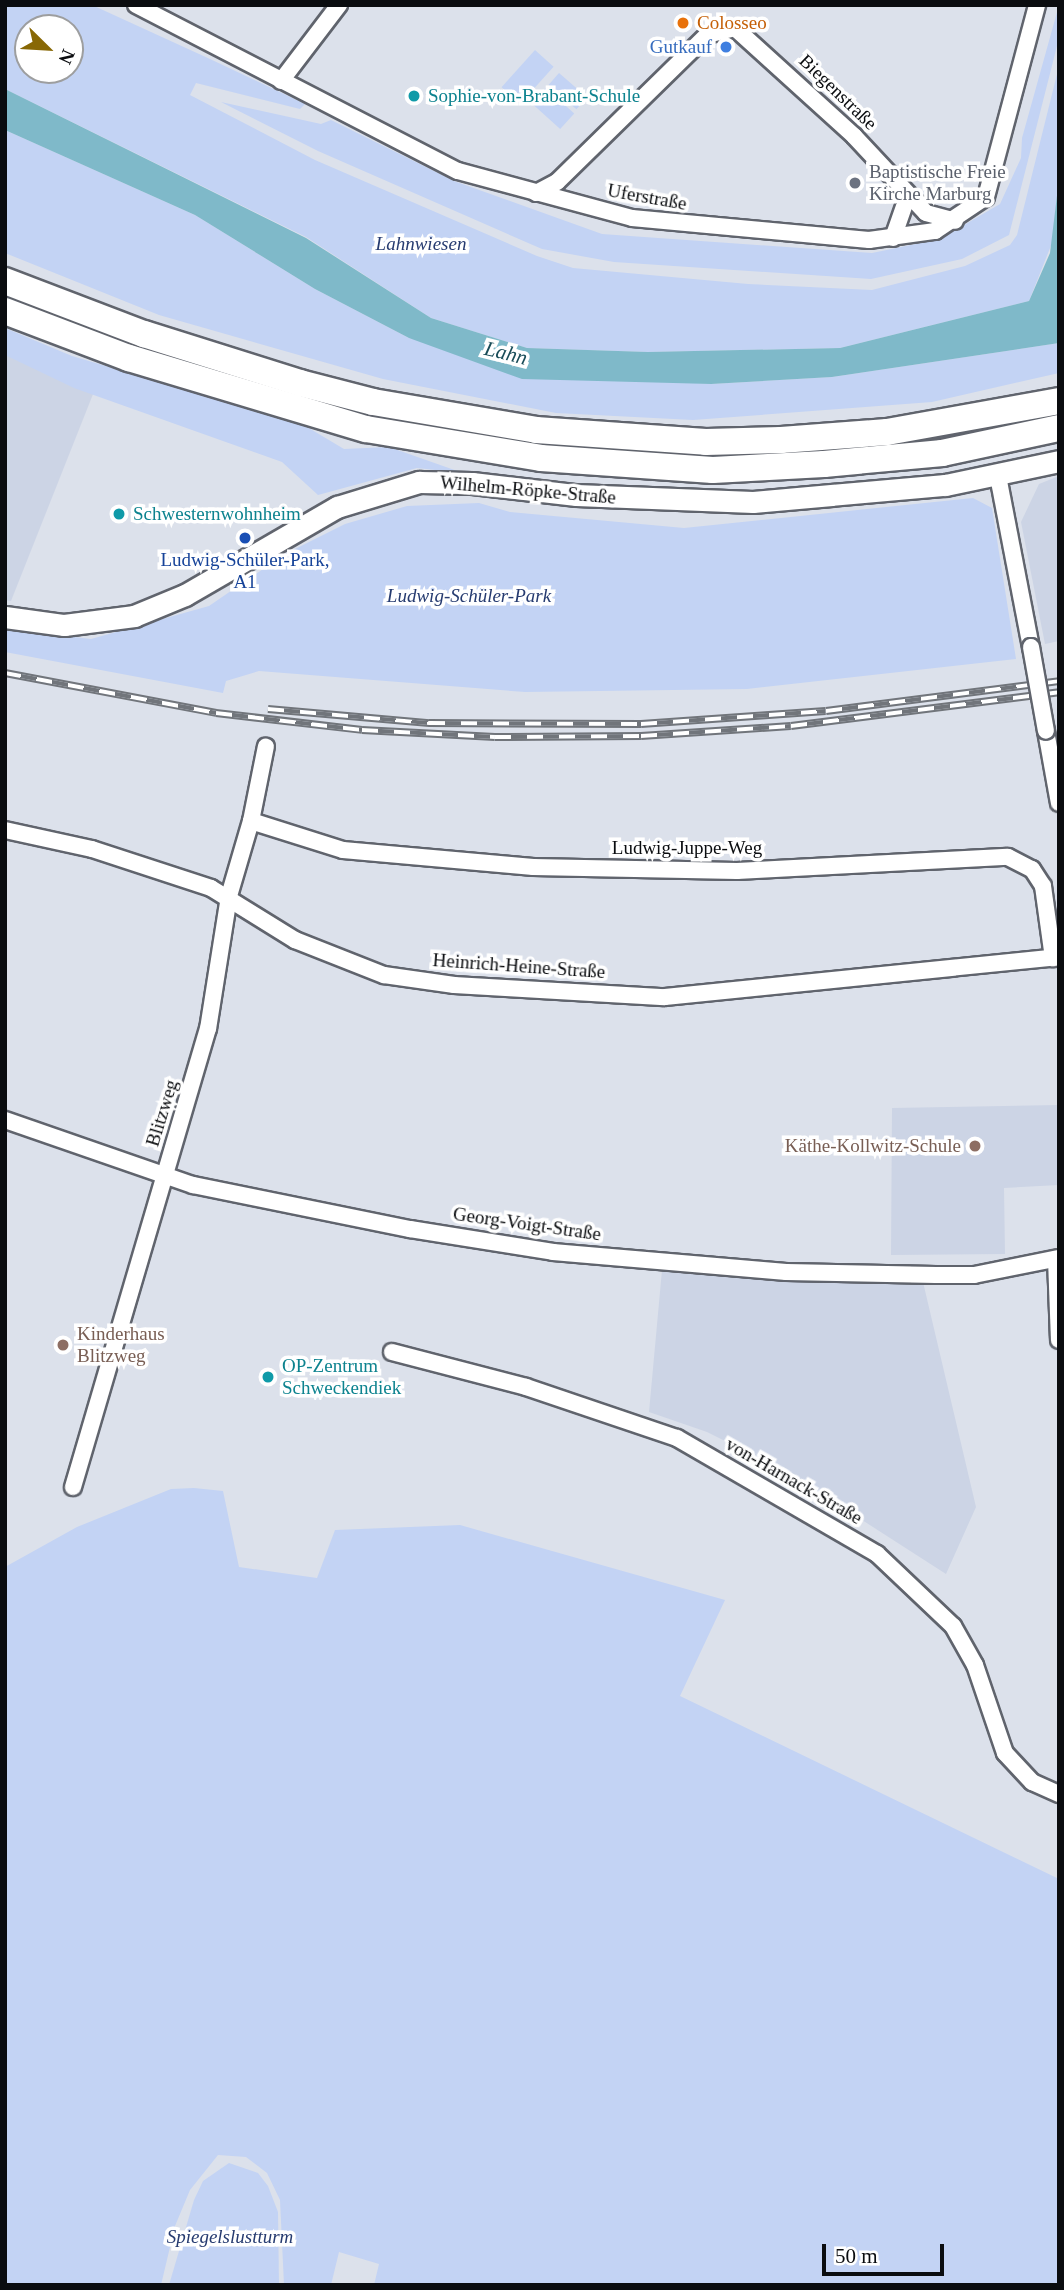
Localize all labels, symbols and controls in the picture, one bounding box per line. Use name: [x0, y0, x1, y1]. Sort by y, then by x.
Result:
place label: Colosseo: [697, 12, 767, 34]
north arrow: [14, 14, 84, 84]
marker: Colosseo: [675, 15, 691, 31]
place label: Gutkauf: [650, 36, 712, 58]
marker: Gutkauf: [718, 39, 734, 55]
text: N: [54, 46, 79, 67]
street label: Biegenstraße: [794, 49, 882, 135]
place label: Sophie-von-Brabant-Schule: [428, 85, 640, 107]
marker: Sophie-von-Brabant-Schule: [406, 88, 422, 104]
place label: Baptistische Freie Kirche Marburg: [869, 161, 1006, 205]
marker: Baptistische Freie Kirche Marburg: [847, 175, 863, 191]
street label: Uferstraße: [606, 179, 688, 215]
park label: Lahnwiesen: [376, 233, 466, 255]
water label: Lahn: [482, 336, 530, 370]
street label: Wilhelm-Röpke-Straße: [439, 471, 617, 509]
place label: Schwesternwohnheim: [133, 503, 301, 525]
marker: Schwesternwohnheim: [111, 506, 127, 522]
marker: Ludwig-Schüler-Park, A1: [237, 530, 253, 546]
place label: Ludwig-Schüler-Park, A1: [161, 549, 329, 593]
park label: Ludwig-Schüler-Park: [387, 585, 551, 607]
street label: Ludwig-Juppe-Weg: [612, 837, 762, 859]
street label: Heinrich-Heine-Straße: [432, 949, 606, 983]
street label: Blitzweg: [141, 1077, 183, 1149]
place label: Käthe-Kollwitz-Schule: [785, 1135, 961, 1157]
marker: Käthe-Kollwitz-Schule: [967, 1138, 983, 1154]
street label: Georg-Voigt-Straße: [452, 1202, 602, 1246]
place label: Kinderhaus Blitzweg: [77, 1323, 165, 1367]
marker: Kinderhaus Blitzweg: [55, 1337, 71, 1353]
place label: OP-Zentrum Schweckendiek: [282, 1355, 401, 1399]
marker: OP-Zentrum Schweckendiek: [260, 1369, 276, 1385]
street label: von-Harnack-Straße: [722, 1433, 866, 1529]
park label: Spiegelslustturm: [167, 2226, 293, 2248]
scale bar: [826, 2230, 948, 2274]
text: 50 m: [835, 2244, 878, 2268]

